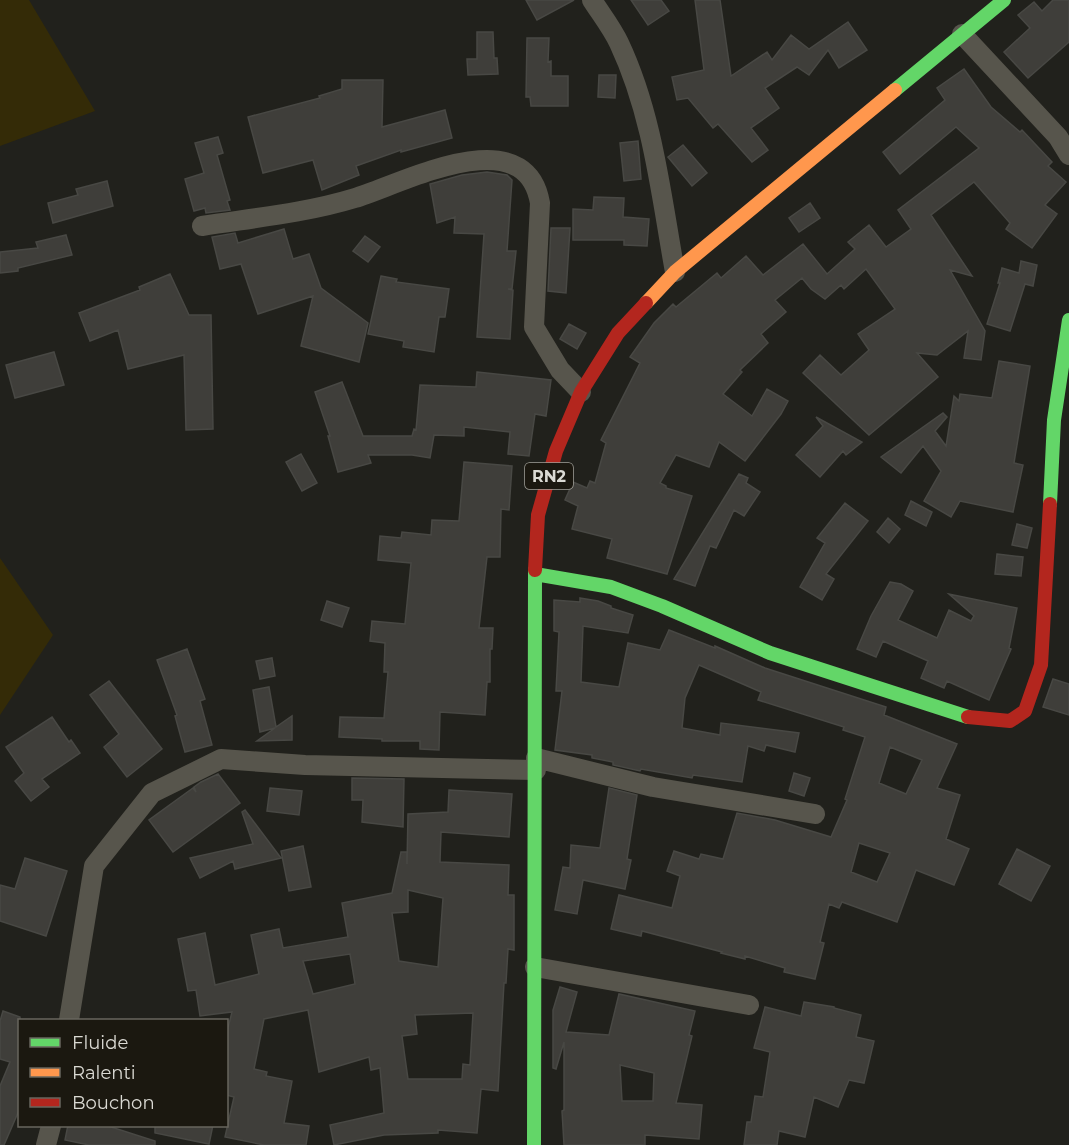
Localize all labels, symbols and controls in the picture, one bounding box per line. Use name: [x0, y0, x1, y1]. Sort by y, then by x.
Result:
road number: RN2: [525, 463, 573, 489]
legend: [18, 1019, 228, 1127]
text: Fluide: [72, 1032, 128, 1054]
text: Ralenti: [72, 1062, 136, 1084]
text: Bouchon: [72, 1092, 155, 1114]

